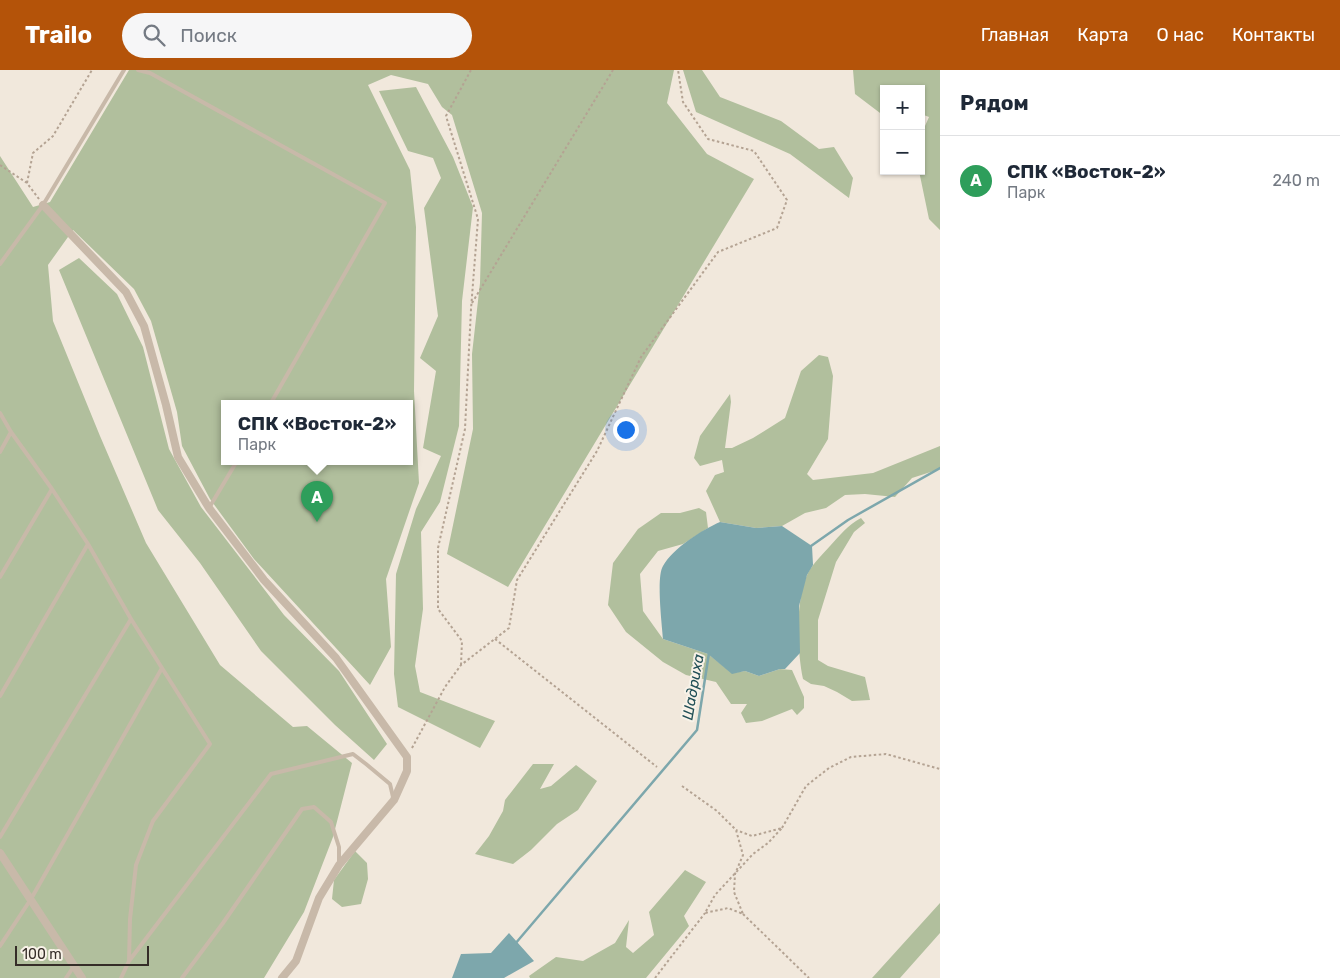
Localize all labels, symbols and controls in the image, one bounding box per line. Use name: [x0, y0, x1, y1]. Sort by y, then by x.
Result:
search box: [122, 13, 472, 58]
text: Trailo: [25, 21, 92, 49]
icon: search: [140, 21, 168, 49]
text: Поиск: [180, 24, 237, 47]
text: Главная: [981, 24, 1049, 46]
text: Карта: [1077, 24, 1129, 46]
text: О нас: [1157, 24, 1204, 46]
text: Контакты: [1232, 24, 1315, 46]
map controls: [880, 85, 925, 175]
button: +: [880, 85, 925, 130]
text: Рядом: [960, 90, 1029, 115]
button: −: [880, 130, 925, 175]
text: СПК «Восток-2»: [1007, 160, 1166, 183]
text: A: [970, 171, 982, 190]
text: 240 m: [1273, 171, 1320, 190]
text: Парк: [1007, 183, 1045, 202]
popup: [221, 400, 413, 465]
text: СПК «Восток-2»: [238, 412, 396, 435]
your location: [613, 417, 639, 443]
text: Парк: [238, 435, 276, 454]
pin: A: [301, 481, 333, 522]
water label: Шадриха: [678, 652, 708, 721]
scale bar: [15, 943, 149, 966]
text: 100 m: [22, 946, 62, 963]

